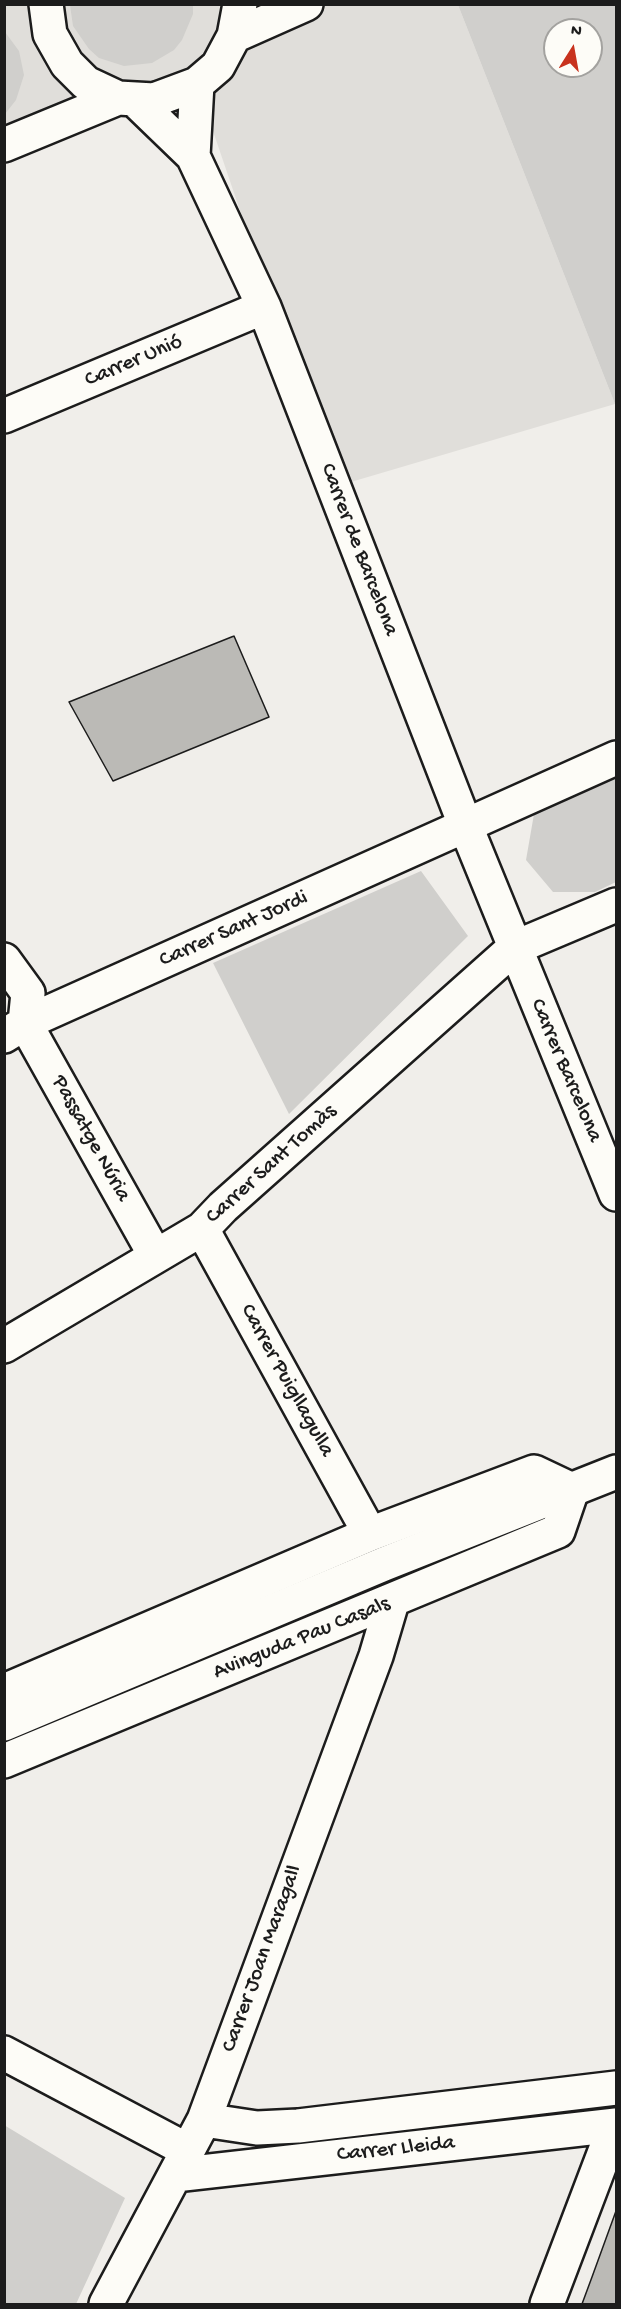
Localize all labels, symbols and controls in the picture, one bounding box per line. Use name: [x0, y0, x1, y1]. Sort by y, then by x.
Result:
north arrow: [543, 18, 603, 78]
text: N: [569, 21, 583, 42]
street label: Carrer Unió: [81, 330, 187, 394]
street label: Carrer de Barcelona: [313, 460, 403, 640]
street label: Carrer Sant Jordi: [156, 885, 312, 975]
street label: Carrer Barcelona: [523, 995, 607, 1147]
street label: Passatge Núria: [44, 1071, 136, 1207]
street label: Carrer Sant Tomàs: [201, 1099, 343, 1231]
street label: Carrer Puigllagulla: [233, 1300, 339, 1462]
street label: Avinguda Pau Casals: [210, 1591, 394, 1687]
street label: Carrer Joan Maragall: [217, 1862, 309, 2056]
street label: Carrer Lleida: [336, 2131, 456, 2169]

